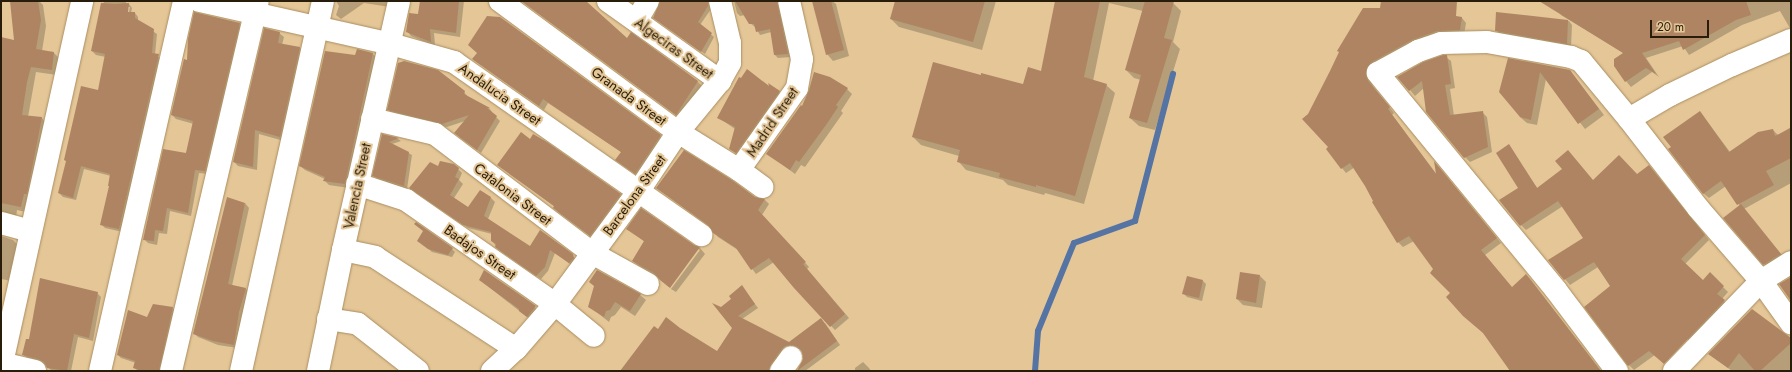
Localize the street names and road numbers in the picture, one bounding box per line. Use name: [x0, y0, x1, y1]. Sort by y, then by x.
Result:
street label: Algeciras Street: [632, 14, 716, 82]
street label: Andalucia Street: [456, 59, 544, 129]
street label: Granada Street: [588, 63, 670, 129]
street label: Madrid Street: [743, 84, 801, 160]
street label: Valencia Street: [340, 142, 374, 230]
street label: Barcelona Street: [599, 151, 669, 239]
street label: Catalonia Street: [471, 159, 555, 229]
street label: Badajos Street: [441, 221, 519, 283]

